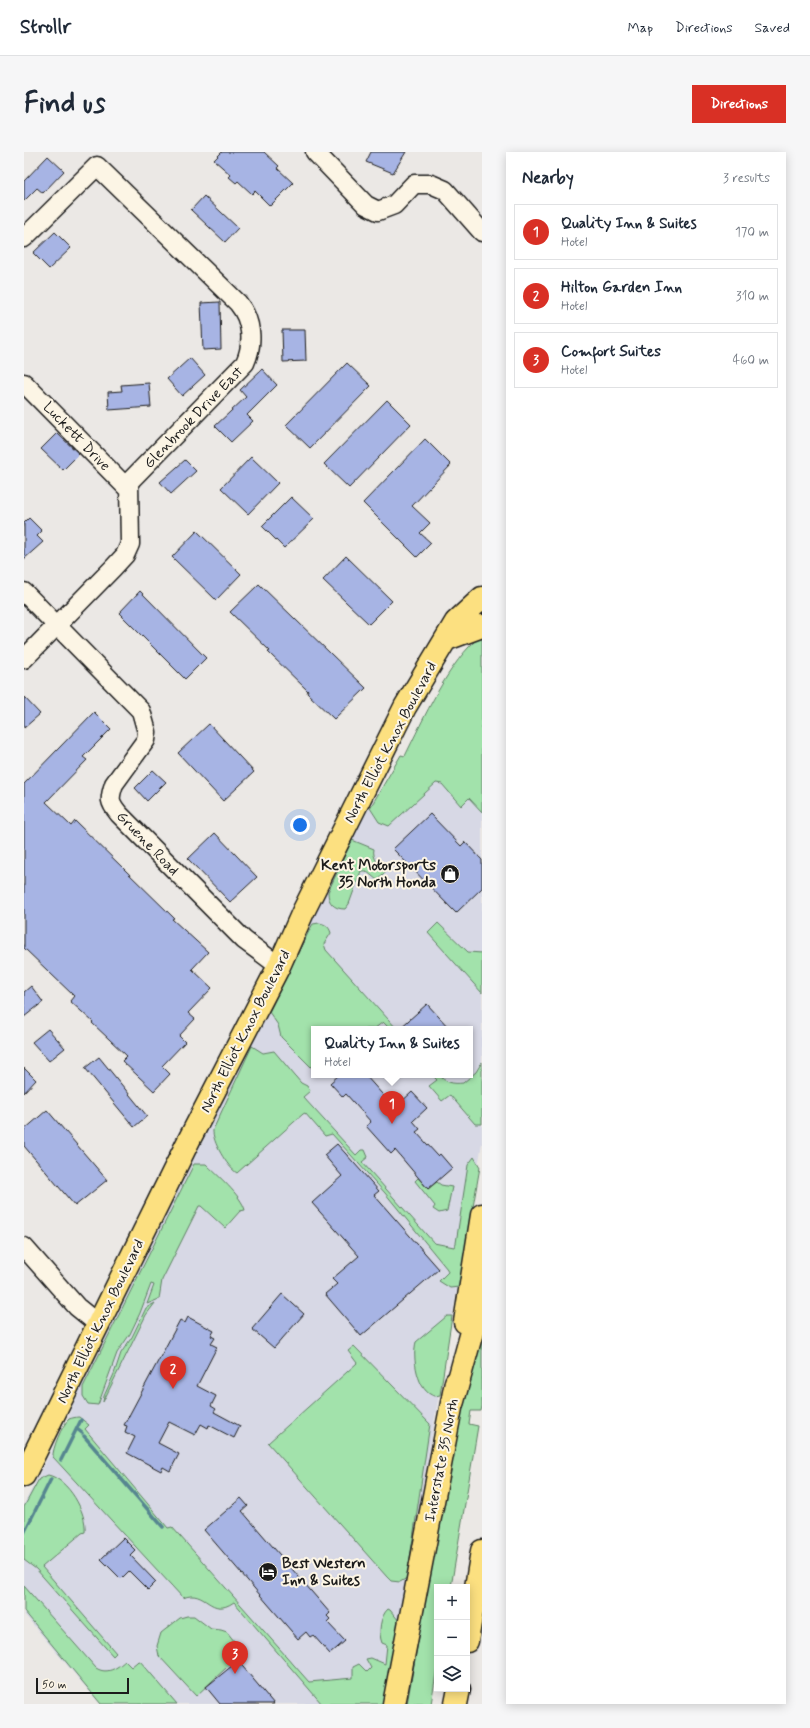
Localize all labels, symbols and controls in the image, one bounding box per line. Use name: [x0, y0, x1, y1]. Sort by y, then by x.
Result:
text: Strollr: [20, 15, 71, 40]
text: Map: [627, 19, 653, 37]
text: Directions: [675, 19, 733, 37]
text: Saved: [755, 19, 790, 37]
button: Directions: [692, 85, 786, 123]
text: Find us: [24, 86, 105, 123]
text: Nearby: [522, 167, 574, 189]
text: 3 results: [723, 170, 770, 187]
text: Quality Inn & Suites: [561, 214, 697, 234]
text: 1: [533, 224, 539, 241]
text: 170 m: [735, 224, 769, 241]
text: Hotel: [561, 234, 587, 251]
text: Hilton Garden Inn: [561, 278, 682, 298]
text: 2: [533, 288, 539, 305]
text: 310 m: [736, 288, 769, 305]
text: Hotel: [561, 298, 587, 315]
text: Comfort Suites: [561, 342, 661, 362]
text: 3: [533, 352, 539, 369]
text: 460 m: [733, 352, 769, 369]
street label: Glenbrook Drive East: [140, 362, 248, 473]
text: Hotel: [561, 362, 587, 379]
street label: Luckett Drive: [38, 398, 115, 476]
street label: North Elliot Knox Boulevard: [340, 658, 442, 827]
street label: Gruene Road: [111, 807, 183, 880]
your location: [290, 815, 310, 835]
place label: Kent Motorsports 35 North Honda: [321, 856, 436, 893]
shop icon: Kent Motorsports 35 North Honda: [439, 863, 461, 885]
street label: North Elliot Knox Boulevard: [196, 947, 296, 1116]
popup: [311, 1026, 473, 1078]
text: Quality Inn & Suites: [324, 1034, 460, 1054]
text: Hotel: [324, 1054, 351, 1071]
pin: 1: [379, 1091, 405, 1124]
street label: North Elliot Knox Boulevard: [52, 1236, 149, 1407]
pin: 2: [160, 1356, 186, 1389]
street label: Interstate 35 North: [420, 1397, 464, 1524]
place label: Best Western Inn & Suites: [282, 1554, 366, 1591]
hotel icon: Best Western Inn & Suites: [257, 1561, 279, 1583]
map controls: [434, 1584, 470, 1692]
button: +: [434, 1584, 470, 1620]
button: −: [434, 1620, 470, 1656]
pin: 3: [222, 1641, 248, 1674]
button: layers: [434, 1656, 470, 1692]
scale bar: [36, 1676, 129, 1695]
text: 50 m: [42, 1678, 67, 1692]

